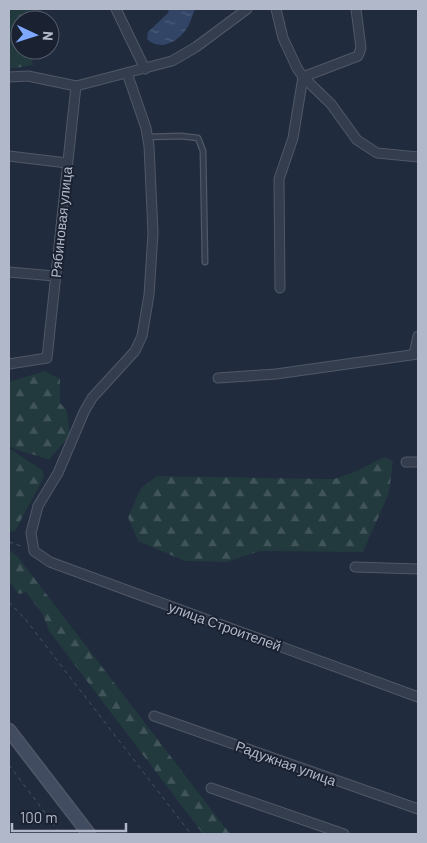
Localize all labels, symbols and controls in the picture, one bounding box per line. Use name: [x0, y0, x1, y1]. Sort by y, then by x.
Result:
north arrow: [10, 10, 60, 60]
text: N: [40, 31, 57, 41]
street label: Рябиновая улица: [47, 165, 75, 278]
street label: улица Строителей: [166, 598, 284, 654]
street label: Радужная улица: [233, 737, 339, 789]
scale bar: [12, 800, 126, 832]
text: 100 m: [20, 808, 58, 826]

